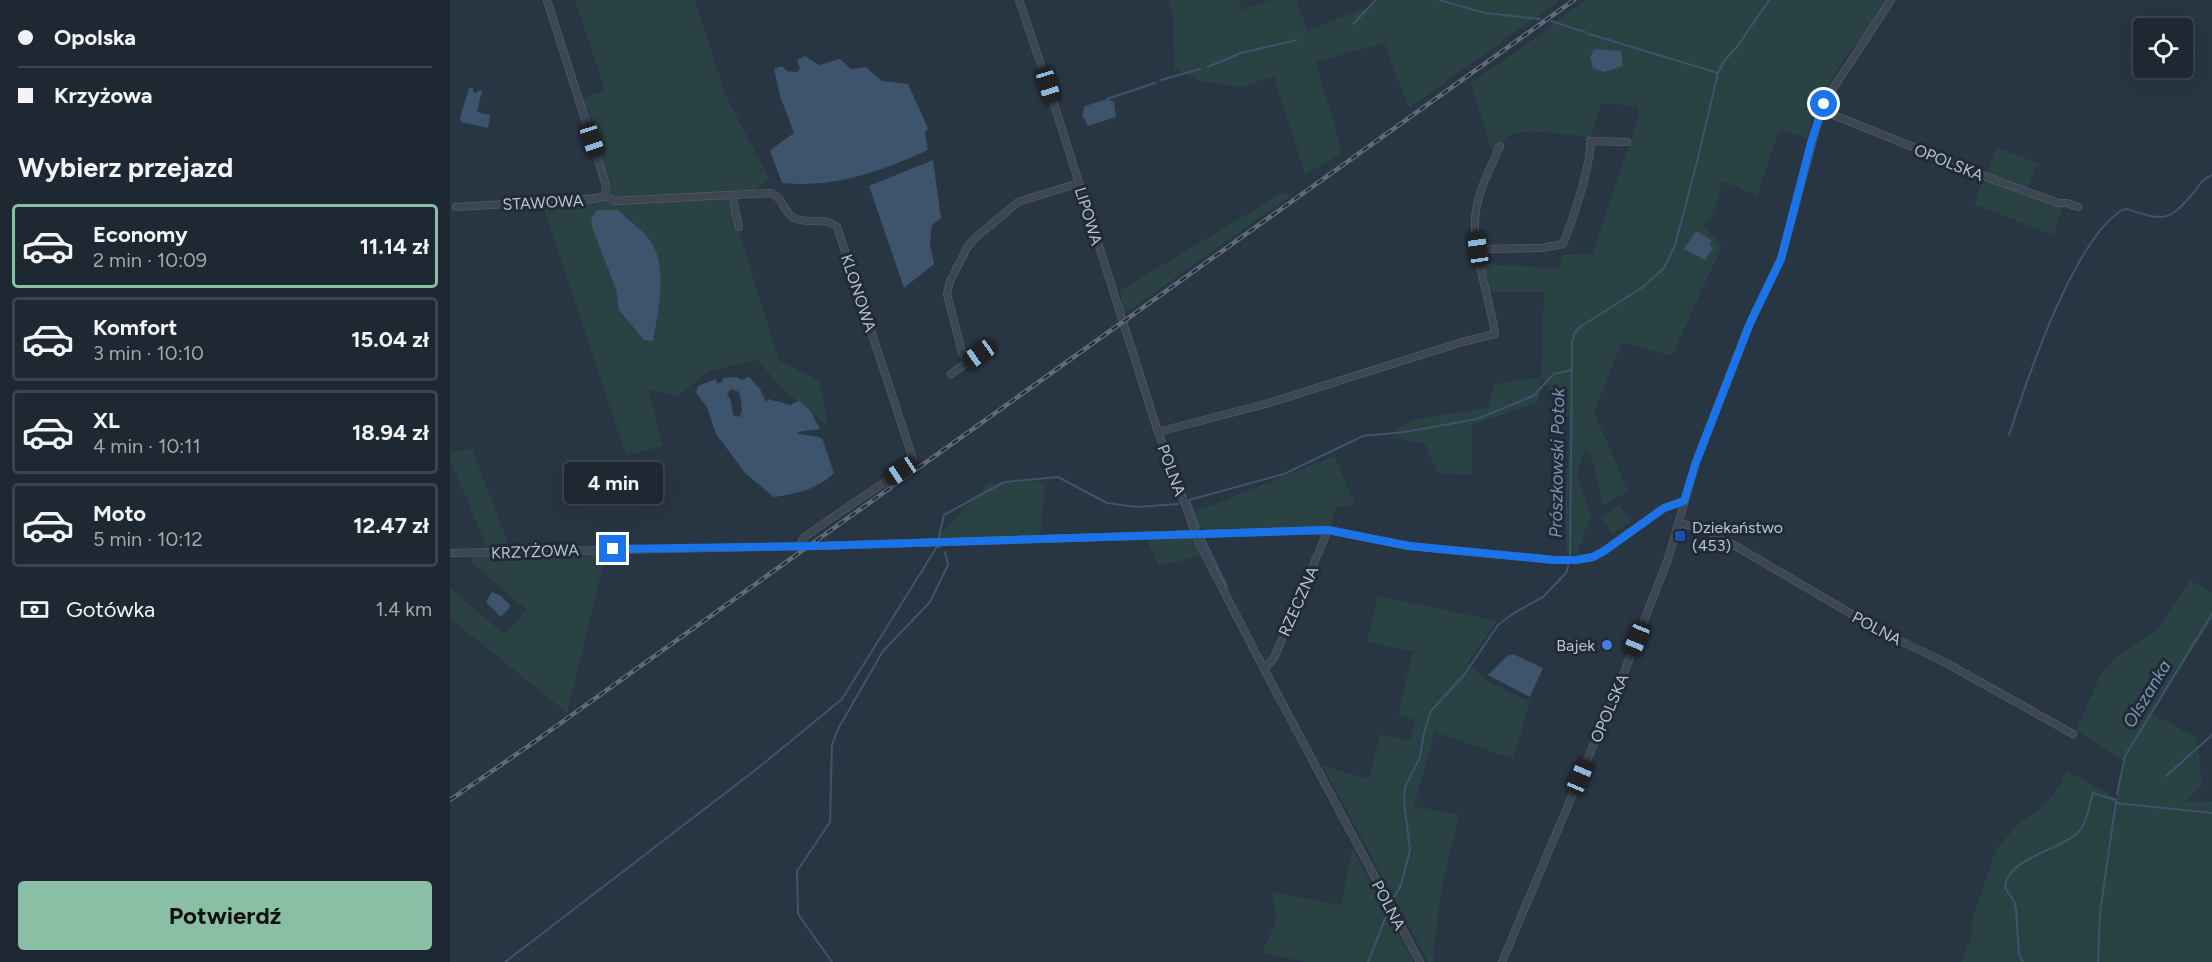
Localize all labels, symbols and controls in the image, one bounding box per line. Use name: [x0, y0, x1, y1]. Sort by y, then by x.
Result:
map controls: [2133, 18, 2193, 78]
button: locate: [2133, 18, 2193, 78]
text: Opolska: [54, 24, 136, 51]
car: [1034, 65, 1062, 105]
text: Krzyżowa: [54, 82, 153, 109]
route start: [1810, 90, 1837, 117]
car: [578, 120, 606, 160]
street label: OPOLSKA: [1911, 140, 1986, 185]
text: Wybierz przejazd: [18, 151, 233, 184]
street label: LIPOWA: [1071, 185, 1106, 248]
street label: STAWOWA: [502, 191, 584, 214]
icon: car: [21, 219, 75, 273]
text: Economy: [93, 221, 188, 248]
car: [1467, 230, 1489, 268]
text: 11.14 zł: [360, 233, 429, 260]
text: 2 min · 10:09: [93, 248, 207, 272]
street label: KLONOWA: [837, 252, 880, 335]
icon: car: [21, 312, 75, 366]
text: Komfort: [93, 314, 177, 341]
text: 15.04 zł: [351, 326, 429, 353]
car: [959, 336, 999, 372]
text: 3 min · 10:10: [93, 341, 204, 365]
water label: Prószkowski Potok: [1545, 387, 1569, 538]
icon: car: [21, 405, 75, 459]
text: XL: [93, 407, 120, 434]
text: 18.94 zł: [352, 419, 429, 446]
text: 4 min · 10:11: [93, 434, 201, 458]
street label: POLNA: [1154, 442, 1190, 499]
car: [881, 453, 921, 489]
callout: 4 min: [564, 462, 663, 504]
text: 4 min: [588, 471, 639, 495]
icon: car: [21, 498, 75, 552]
text: Moto: [93, 500, 146, 527]
text: 12.47 zł: [353, 512, 429, 539]
place label: Dziekaństwo (453): [1692, 518, 1783, 555]
text: 5 min · 10:12: [93, 527, 203, 551]
marker: Dziekaństwo (453): [1673, 529, 1687, 543]
route end: [599, 535, 626, 562]
street label: KRZYŻOWA: [491, 540, 579, 563]
street label: RZECZNA: [1275, 563, 1322, 639]
icon: cash: [18, 593, 51, 626]
text: Gotówka: [66, 596, 155, 623]
text: 1.4 km: [376, 597, 432, 621]
street label: POLNA: [1849, 608, 1905, 649]
car: [1622, 619, 1652, 659]
place label: Bajek: [1556, 636, 1595, 655]
marker: Bajek: [1600, 638, 1614, 652]
water label: Olszanka: [2118, 656, 2176, 732]
street label: OPOLSKA: [1586, 671, 1632, 745]
car: [1565, 757, 1595, 797]
street label: POLNA: [1368, 877, 1410, 933]
button: Potwierdź: [18, 881, 432, 950]

